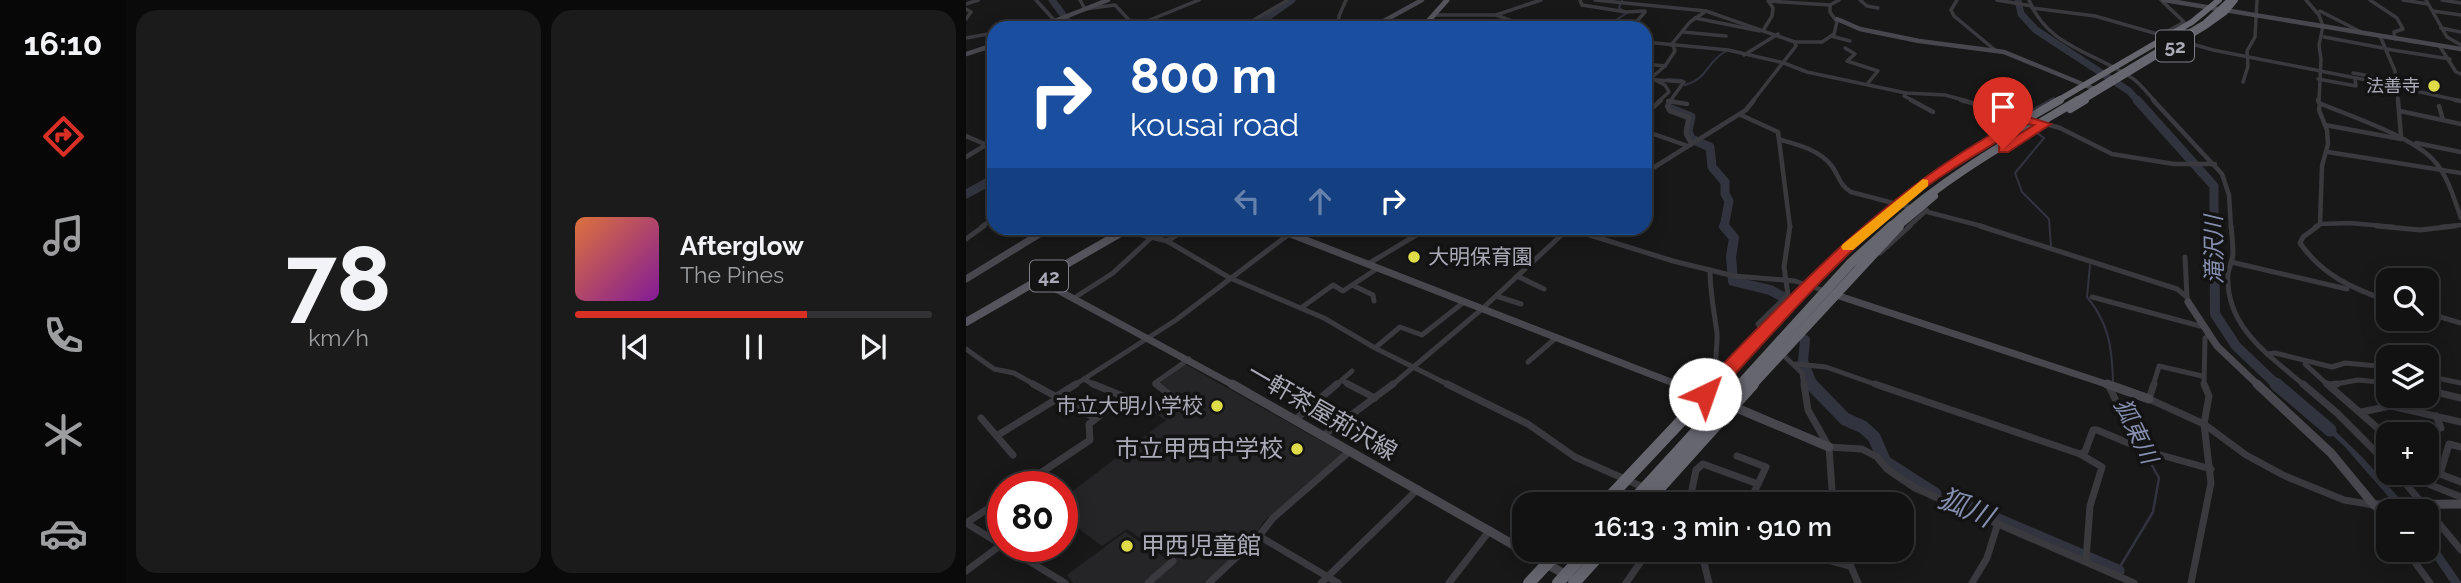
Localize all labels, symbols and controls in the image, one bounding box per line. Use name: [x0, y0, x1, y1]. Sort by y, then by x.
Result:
text: 16:10: [24, 25, 102, 62]
road number: 52: [2156, 30, 2194, 61]
text: 800 m: [1130, 47, 1277, 104]
icon: right: [1015, 49, 1106, 140]
place label: 法善寺: [2366, 75, 2420, 96]
pin: [1973, 77, 2033, 149]
marker: 法善寺: [2426, 78, 2442, 94]
icon: arrive: [1984, 88, 2022, 126]
text: kousai road: [1130, 106, 1299, 143]
icon: directions: [39, 112, 88, 161]
icon: left: [1228, 182, 1266, 220]
icon: ahead: [1301, 182, 1339, 220]
icon: right: [1374, 182, 1412, 220]
icon: music: [39, 211, 88, 260]
water label: 滝沢川: [2199, 212, 2228, 285]
text: 78: [285, 225, 392, 332]
text: Afterglow: [680, 231, 804, 261]
place label: 大明保育園: [1428, 244, 1533, 269]
marker: 大明保育園: [1406, 249, 1422, 265]
road number: 42: [1030, 260, 1068, 292]
text: The Pines: [680, 261, 784, 288]
map controls: [2376, 268, 2439, 562]
button: search: [2376, 268, 2439, 331]
icon: phone: [39, 311, 88, 360]
text: km/h: [308, 324, 369, 351]
icon: previous: [616, 328, 654, 366]
icon: pause: [735, 328, 773, 366]
icon: next: [854, 328, 892, 366]
button: layers: [2376, 345, 2439, 408]
street label: 一軒茶屋荊沢線: [1242, 357, 1402, 466]
position arrow: [1668, 357, 1742, 431]
place label: 市立大明小学校: [1056, 393, 1203, 418]
water label: 狐東川: [2109, 394, 2165, 470]
marker: 市立大明小学校: [1209, 398, 1225, 414]
icon: climate: [39, 410, 88, 459]
button: +: [2376, 422, 2439, 485]
place label: 市立甲西中学校: [1115, 434, 1283, 463]
marker: 市立甲西中学校: [1289, 441, 1305, 457]
speed limit sign: 80: [987, 471, 1078, 562]
water label: 狐川: [1934, 481, 2001, 535]
button: −: [2376, 499, 2439, 562]
icon: car: [39, 509, 88, 558]
text: 16:13 · 3 min · 910 m: [1594, 512, 1832, 542]
place label: 甲西児童館: [1141, 531, 1261, 560]
marker: 甲西児童館: [1119, 538, 1135, 554]

